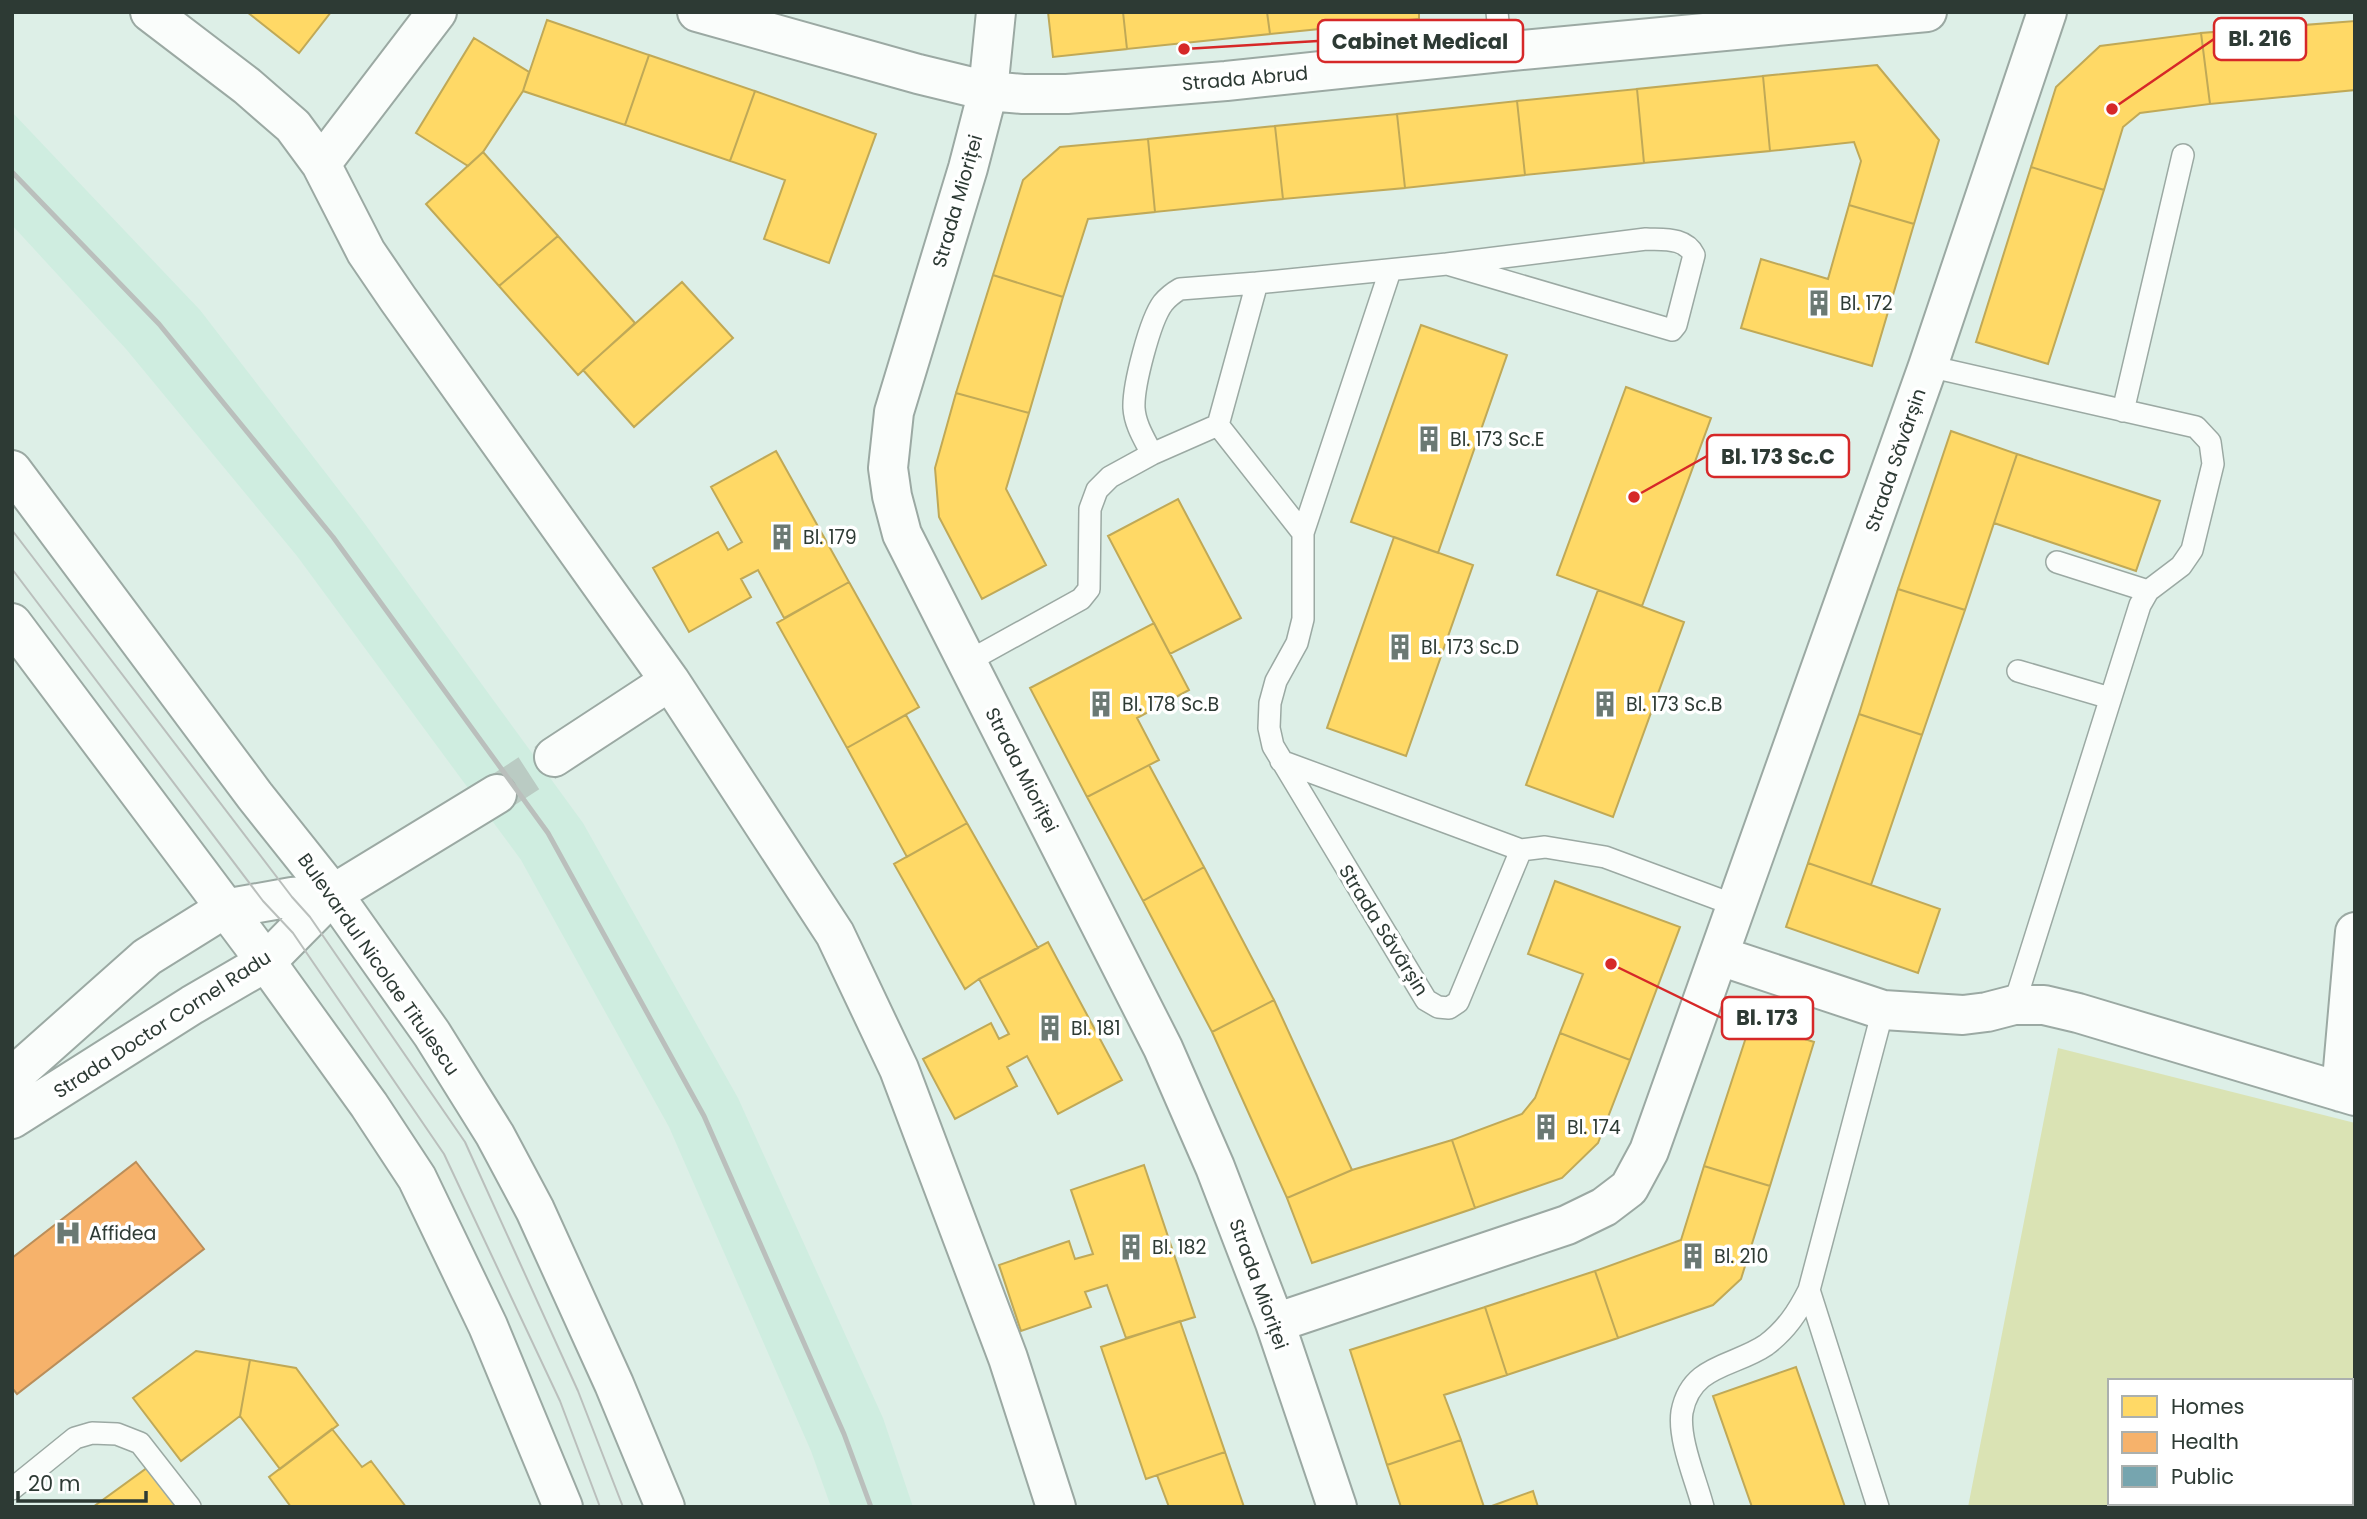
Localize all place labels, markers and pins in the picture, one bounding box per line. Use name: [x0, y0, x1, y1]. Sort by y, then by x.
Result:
callout: Bl. 216: [2214, 18, 2306, 60]
callout: Cabinet Medical: [1318, 20, 1523, 62]
building icon: Bl. 172: [1804, 288, 1834, 318]
place label: Bl. 172: [1840, 290, 1893, 317]
building icon: Bl. 173 Sc.E: [1414, 424, 1444, 454]
place label: Bl. 173 Sc.E: [1450, 426, 1545, 453]
callout: Bl. 173 Sc.C: [1707, 435, 1849, 477]
building icon: Bl. 179: [767, 522, 797, 552]
place label: Bl. 179: [803, 524, 857, 551]
building icon: Bl. 173 Sc.D: [1385, 632, 1415, 662]
place label: Bl. 173 Sc.D: [1421, 634, 1519, 661]
building icon: Bl. 178 Sc.B: [1086, 689, 1116, 719]
building icon: Bl. 173 Sc.B: [1590, 689, 1620, 719]
place label: Bl. 178 Sc.B: [1122, 691, 1219, 718]
place label: Bl. 173 Sc.B: [1626, 691, 1722, 718]
callout: Bl. 173: [1722, 997, 1813, 1039]
building icon: Bl. 181: [1035, 1013, 1065, 1043]
place label: Bl. 181: [1071, 1015, 1121, 1042]
building icon: Bl. 174: [1531, 1112, 1561, 1142]
place label: Bl. 174: [1567, 1114, 1621, 1141]
hospital icon: Affidea: [53, 1218, 83, 1248]
place label: Affidea: [89, 1220, 156, 1247]
building icon: Bl. 182: [1116, 1232, 1146, 1262]
place label: Bl. 182: [1152, 1234, 1206, 1261]
building icon: Bl. 210: [1678, 1241, 1708, 1271]
place label: Bl. 210: [1714, 1243, 1768, 1270]

